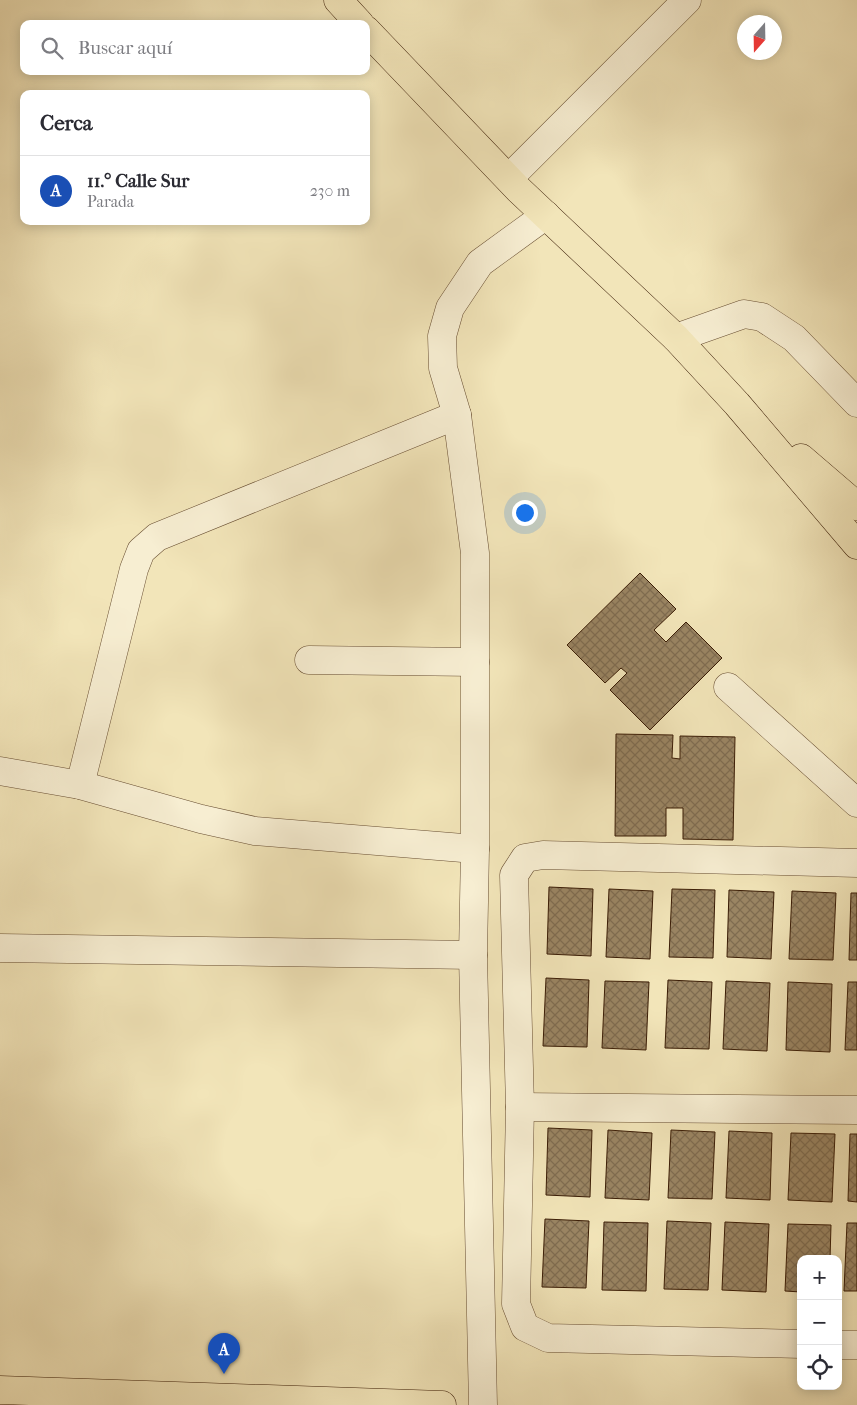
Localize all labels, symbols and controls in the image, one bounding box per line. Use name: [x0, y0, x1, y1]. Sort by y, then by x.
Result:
north arrow: [737, 15, 782, 60]
search box: [20, 20, 370, 75]
icon: search: [38, 34, 66, 62]
text: Buscar aquí: [78, 37, 172, 59]
text: Cerca: [40, 111, 92, 135]
text: 11.° Calle Sur: [87, 170, 189, 192]
text: A: [51, 181, 61, 200]
text: 230 m: [310, 181, 350, 200]
text: Parada: [87, 192, 134, 211]
your location: [512, 500, 538, 526]
map controls: [797, 1255, 842, 1390]
button: +: [797, 1255, 842, 1300]
button: −: [797, 1300, 842, 1345]
pin: A: [208, 1333, 240, 1374]
button: locate: [797, 1345, 842, 1390]

